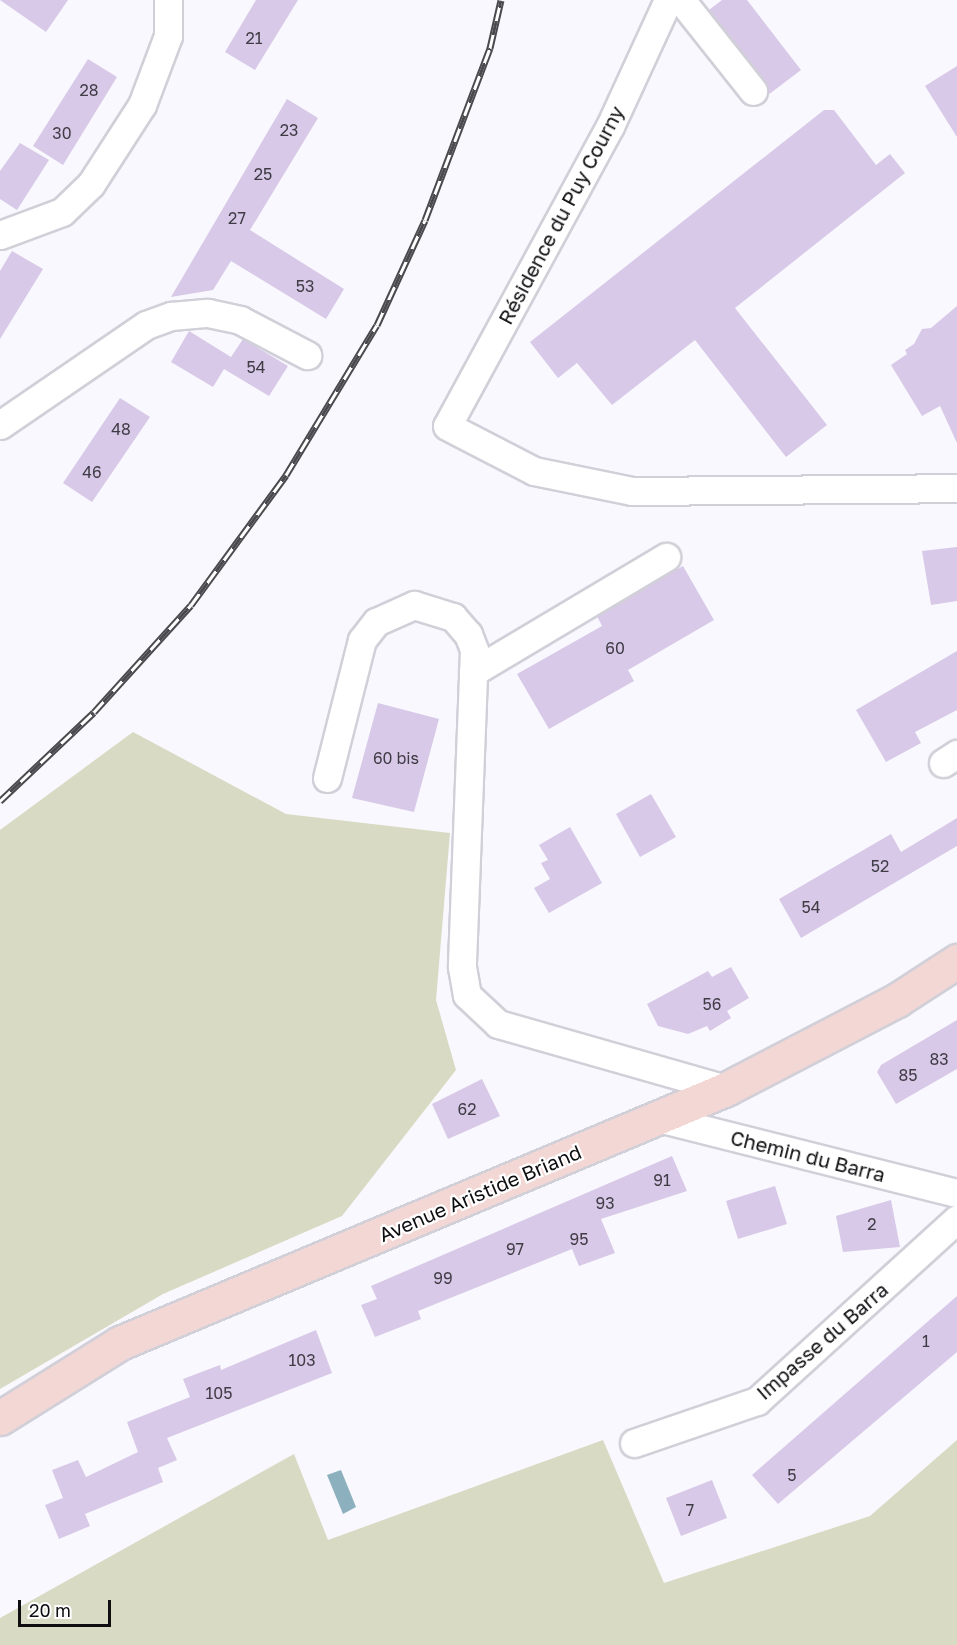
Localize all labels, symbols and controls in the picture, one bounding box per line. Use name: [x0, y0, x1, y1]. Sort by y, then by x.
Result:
house number: 21: [245, 28, 263, 48]
house number: 28: [79, 80, 99, 100]
street label: Résidence du Puy Courny: [493, 102, 629, 328]
house number: 23: [280, 120, 298, 140]
house number: 30: [52, 123, 72, 143]
house number: 25: [254, 164, 272, 184]
house number: 27: [228, 208, 246, 228]
house number: 53: [296, 276, 314, 296]
house number: 54: [246, 357, 266, 377]
house number: 48: [111, 419, 131, 439]
house number: 46: [82, 462, 102, 482]
house number: 60: [605, 638, 625, 658]
house number: 60 bis: [373, 748, 419, 768]
house number: 52: [871, 856, 889, 876]
house number: 54: [801, 897, 821, 917]
house number: 56: [703, 994, 721, 1014]
house number: 83: [929, 1049, 949, 1069]
house number: 85: [898, 1065, 918, 1085]
house number: 62: [458, 1099, 476, 1119]
street label: Chemin du Barra: [728, 1125, 888, 1187]
street label: Avenue Aristide Briand: [375, 1139, 585, 1247]
house number: 91: [653, 1170, 671, 1190]
house number: 93: [595, 1193, 615, 1213]
house number: 2: [867, 1214, 877, 1234]
house number: 95: [570, 1229, 588, 1249]
house number: 97: [506, 1239, 524, 1259]
house number: 99: [433, 1268, 453, 1288]
street label: Impasse du Barra: [751, 1277, 893, 1405]
house number: 1: [922, 1331, 930, 1351]
house number: 103: [288, 1350, 316, 1370]
house number: 105: [206, 1383, 232, 1403]
house number: 5: [787, 1465, 797, 1485]
house number: 7: [686, 1500, 694, 1520]
scale bar: [21, 1588, 114, 1626]
text: 20 m: [29, 1599, 71, 1621]

